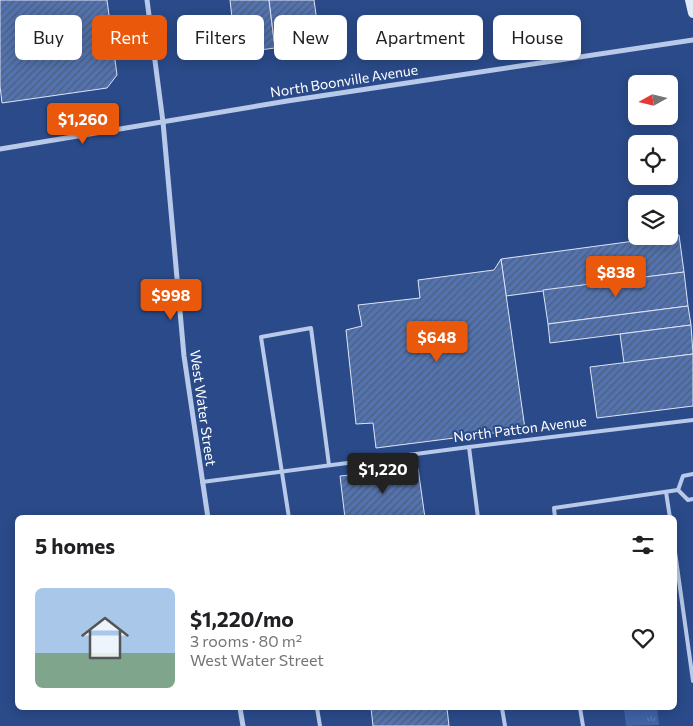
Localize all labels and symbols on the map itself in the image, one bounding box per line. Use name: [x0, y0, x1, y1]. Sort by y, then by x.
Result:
street label: North Boonville Avenue: [269, 60, 419, 101]
north arrow: [628, 75, 678, 125]
pin: $1,260: [42, 102, 124, 145]
pin: $838: [586, 256, 646, 298]
pin: $998: [141, 278, 201, 321]
pin: $648: [407, 320, 467, 363]
street label: West Water Street: [187, 349, 220, 467]
street label: North Patton Avenue: [452, 412, 588, 445]
pin: $1,220: [342, 452, 424, 495]

